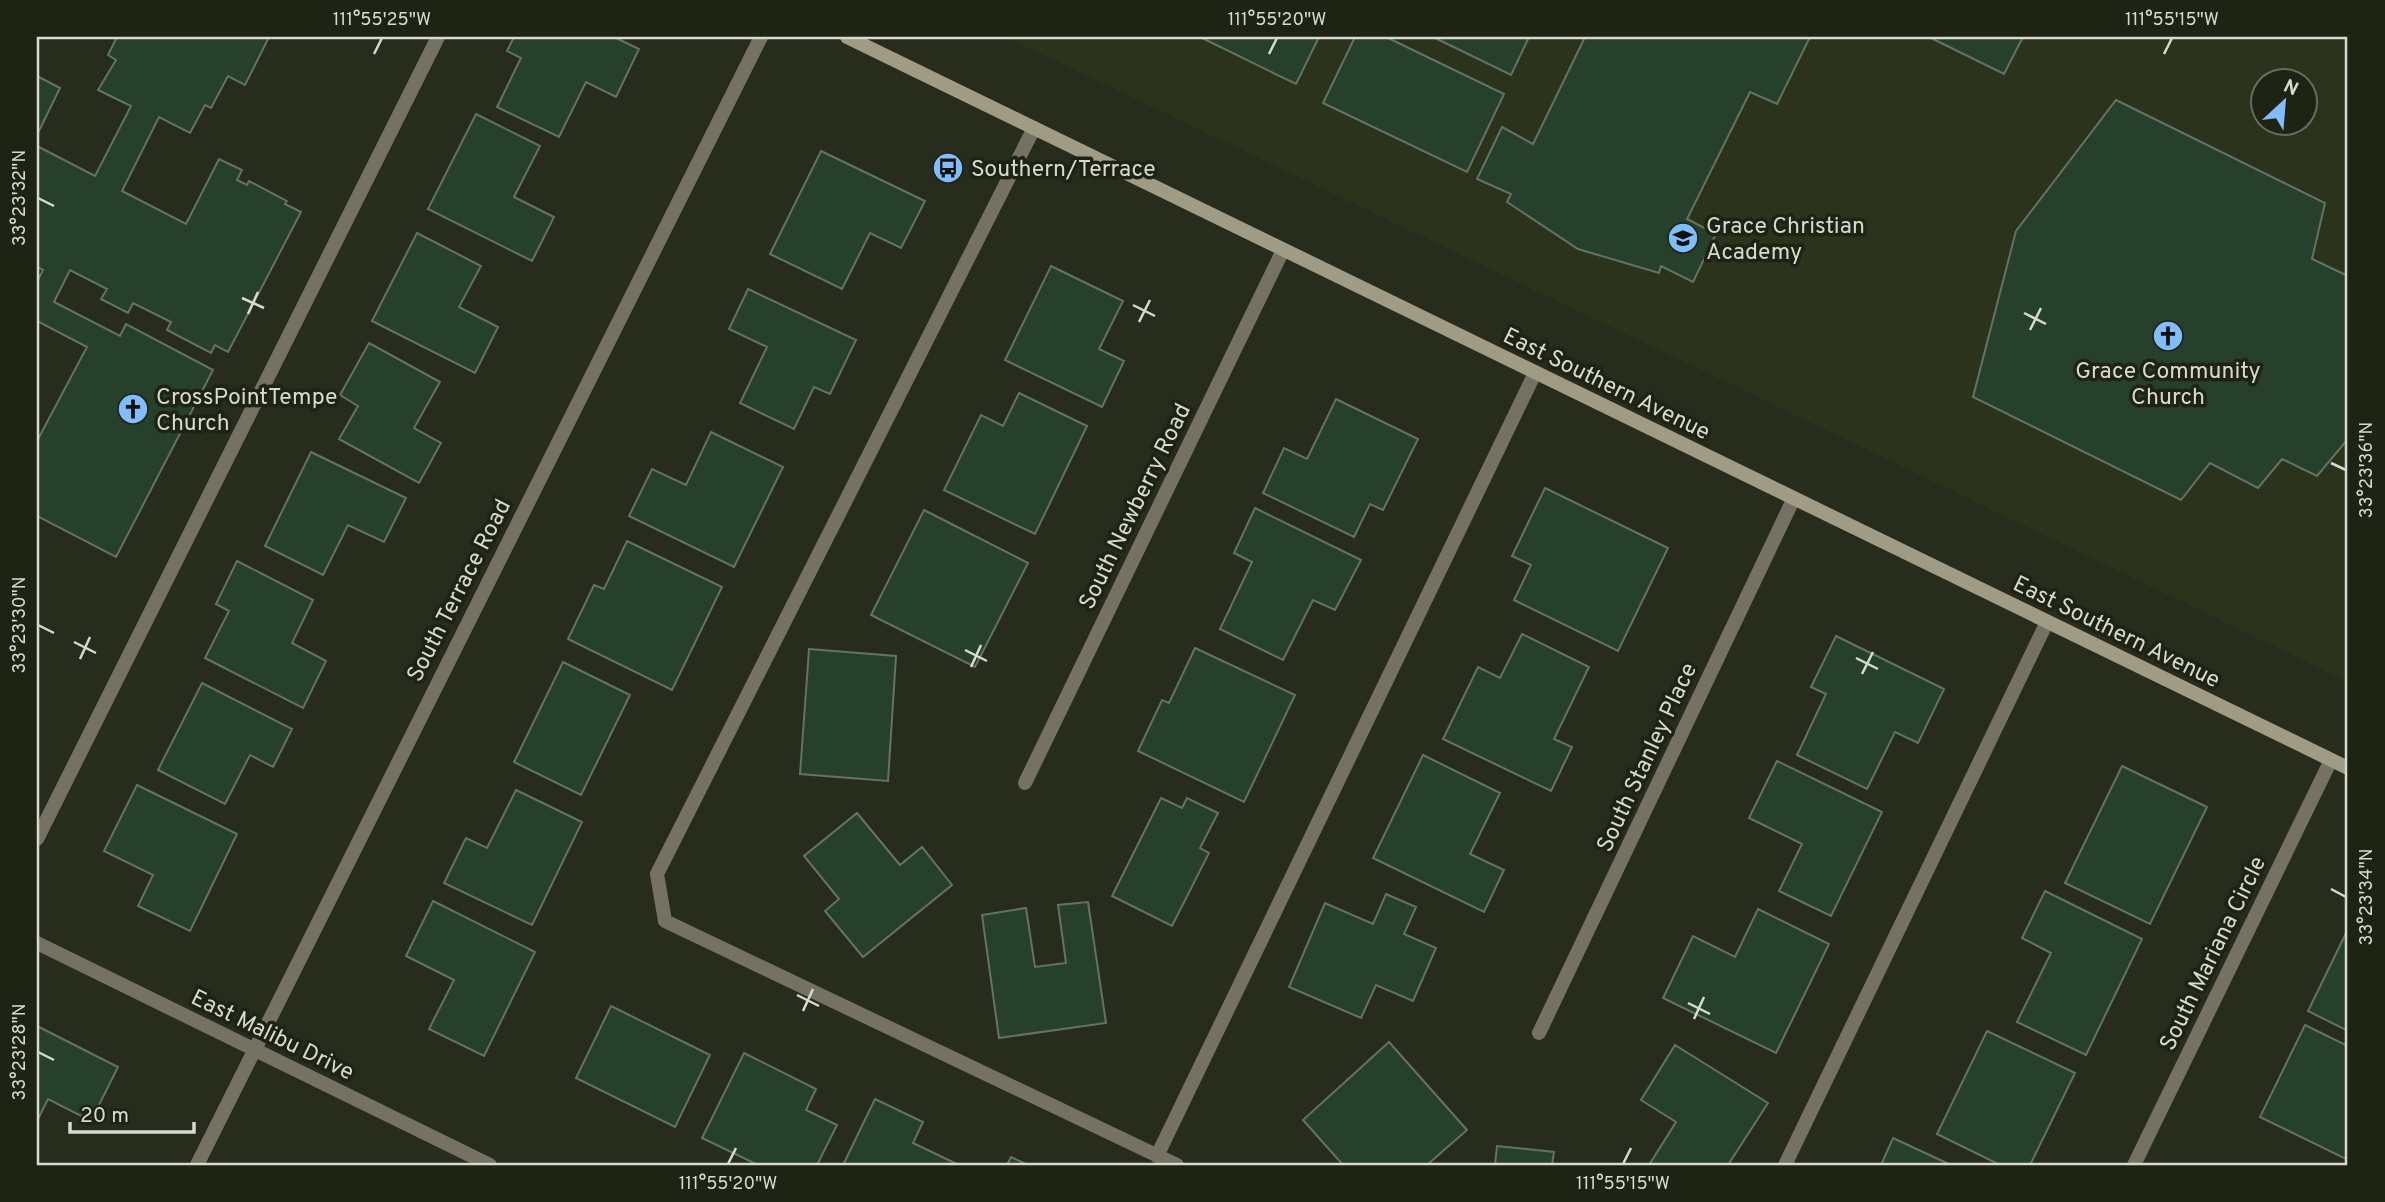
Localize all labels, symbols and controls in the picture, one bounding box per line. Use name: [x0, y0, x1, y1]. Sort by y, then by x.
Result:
text: 111°55'25"W: [333, 9, 431, 32]
text: 111°55'20"W: [1228, 9, 1326, 32]
text: 111°55'15"W: [2125, 9, 2219, 32]
north arrow: [2248, 66, 2318, 136]
text: N: [2279, 75, 2302, 102]
text: 33°23'32"N: [9, 150, 32, 246]
bus stop icon: Southern/Terrace: [931, 151, 965, 185]
place label: Southern/Terrace: [971, 156, 1156, 185]
place label: Grace Christian Academy: [1706, 213, 1865, 268]
school or university icon: Grace Christian Academy: [1666, 221, 1700, 255]
church icon: Grace Community Church: [2151, 319, 2185, 353]
street label: East Southern Avenue: [1498, 322, 1714, 448]
place label: Grace Community Church: [2075, 358, 2261, 413]
place label: CrossPointTempe Church: [156, 384, 337, 439]
church icon: CrossPointTempe Church: [116, 392, 150, 426]
street label: South Newberry Road: [1074, 399, 1199, 615]
text: 33°23'36"N: [2356, 422, 2379, 518]
street label: South Terrace Road: [402, 495, 519, 687]
street label: East Southern Avenue: [2008, 570, 2224, 696]
text: 33°23'30"N: [9, 577, 32, 673]
street label: South Stanley Place: [1592, 659, 1705, 857]
text: 33°23'34"N: [2356, 849, 2379, 945]
street label: South Mariana Circle: [2155, 852, 2274, 1056]
street label: East Malibu Drive: [186, 984, 358, 1088]
text: 33°23'28"N: [9, 1004, 32, 1100]
scale bar: [70, 1090, 194, 1134]
text: 20 m: [80, 1103, 129, 1130]
text: 111°55'20"W: [679, 1173, 777, 1196]
text: 111°55'15"W: [1576, 1173, 1670, 1196]

